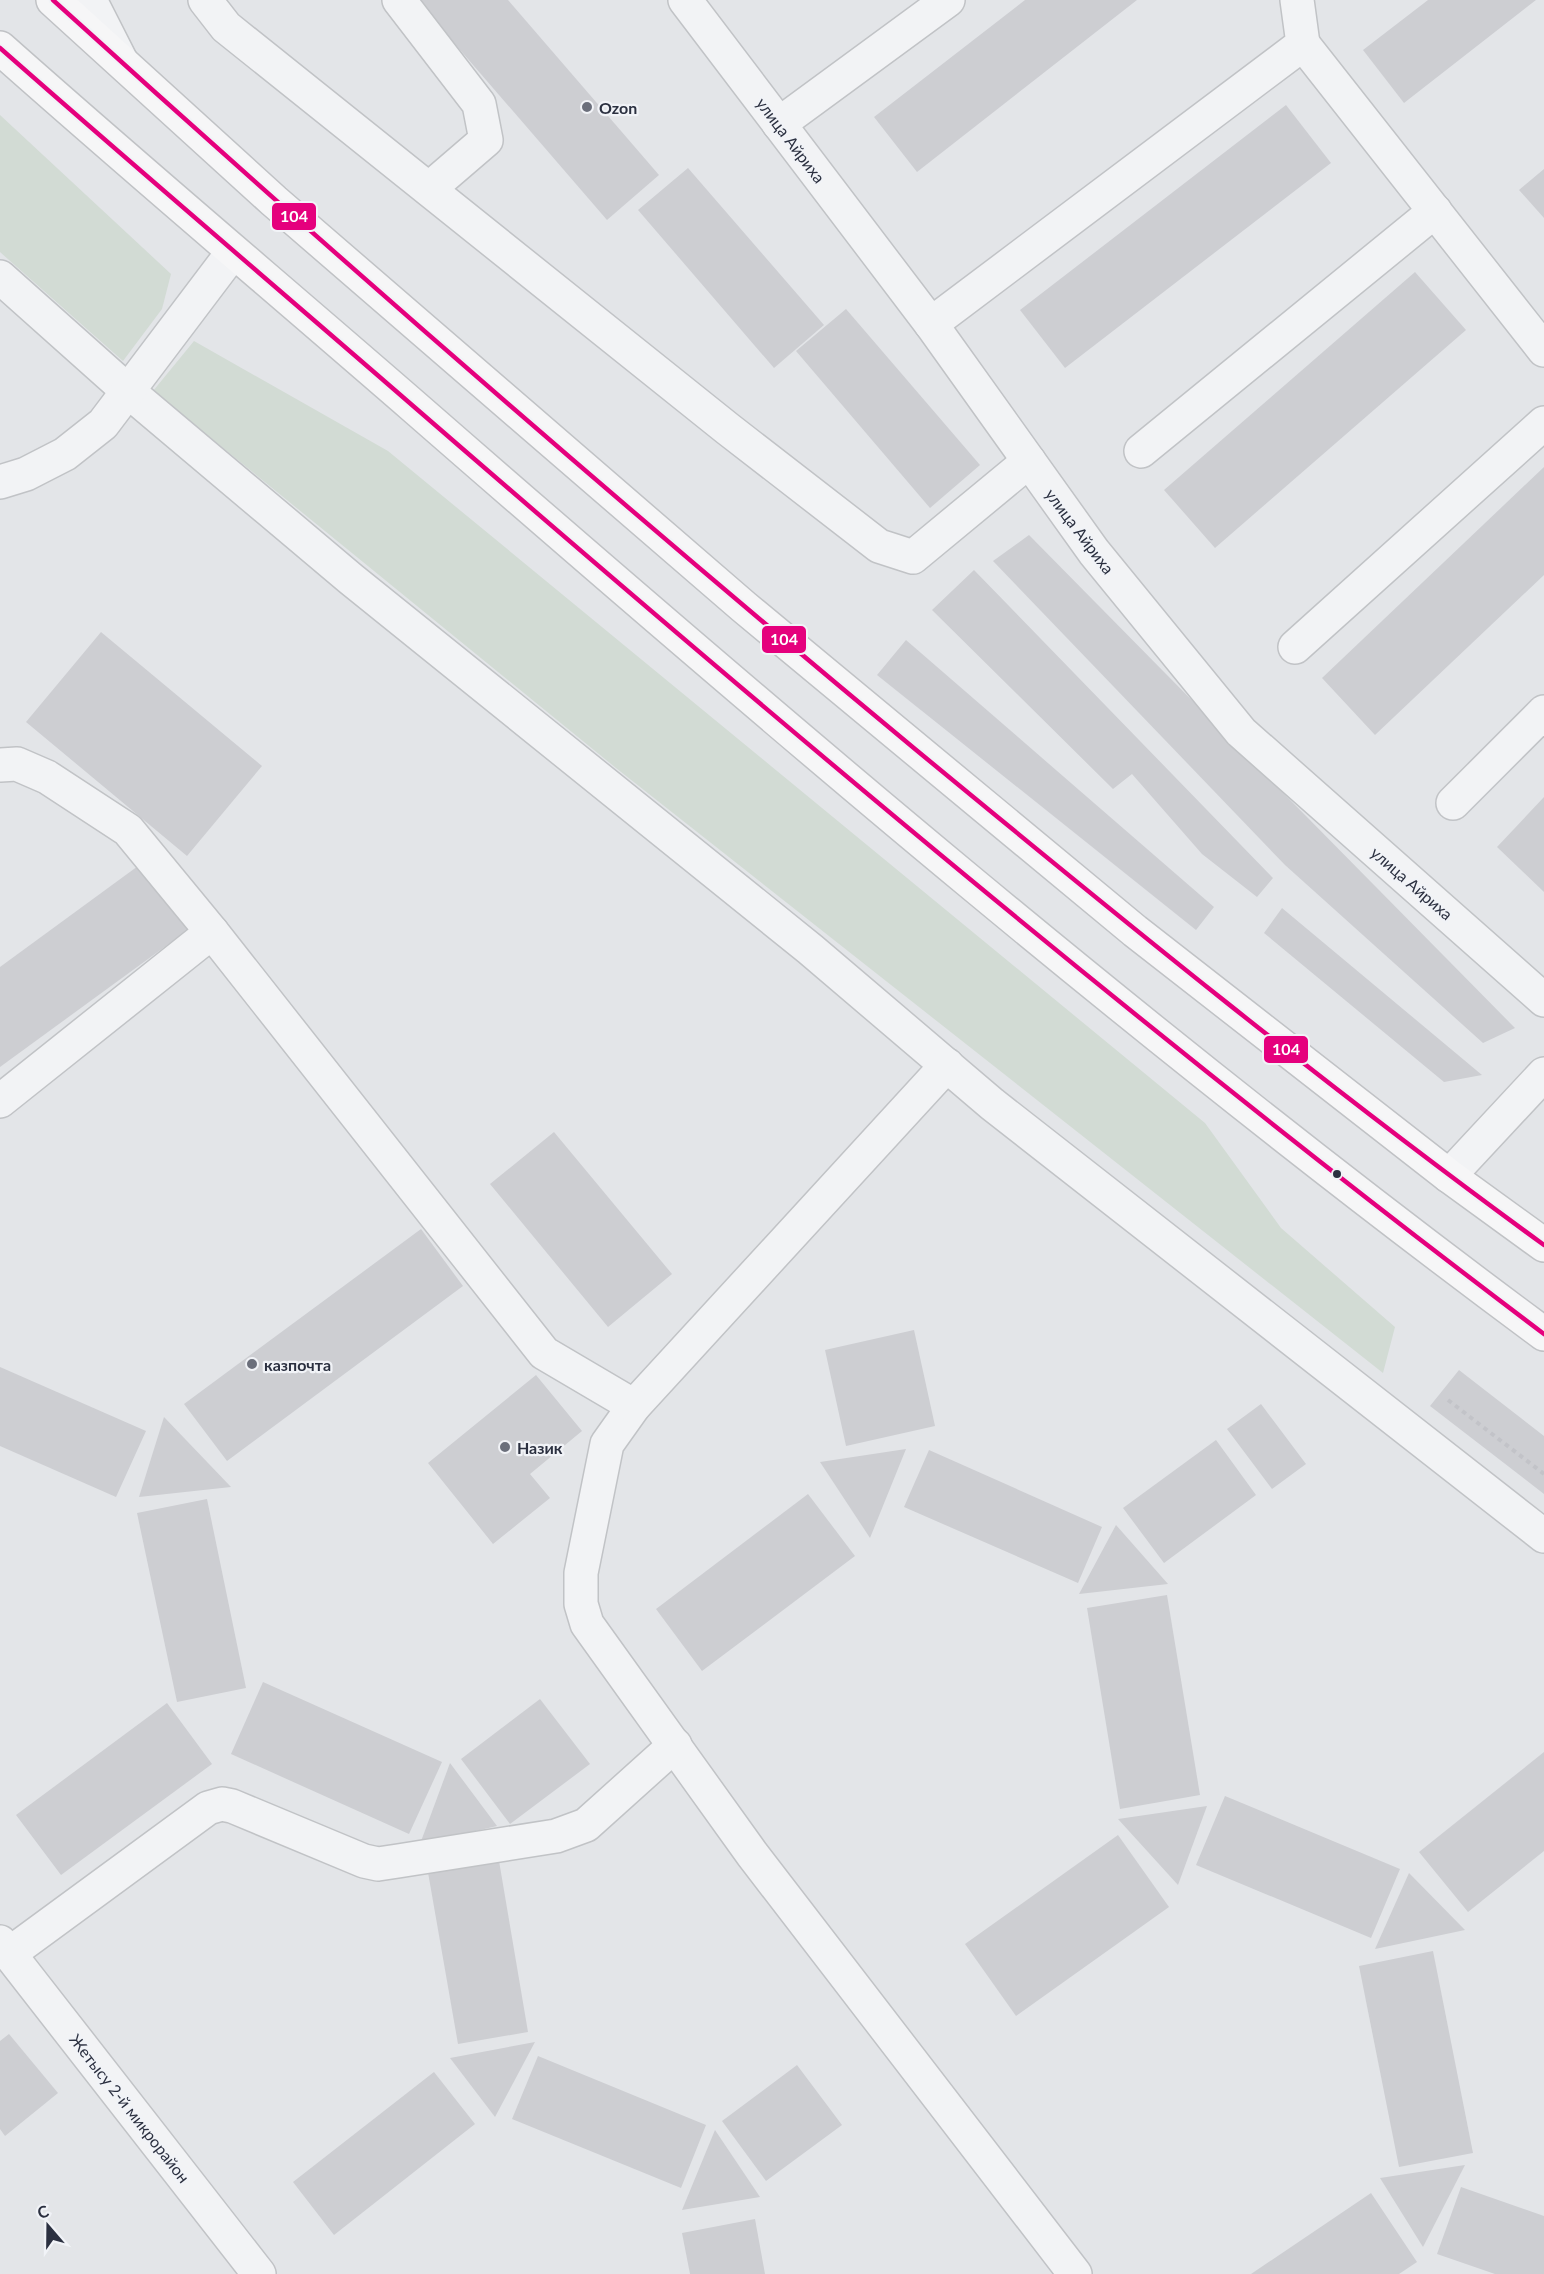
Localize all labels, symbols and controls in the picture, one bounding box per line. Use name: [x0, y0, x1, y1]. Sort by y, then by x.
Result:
street label: улица Айриха: [753, 94, 829, 186]
place label: Ozon: [599, 98, 637, 117]
marker: Ozon: [580, 100, 594, 114]
line badge: 104: [271, 202, 317, 231]
text: 104: [280, 206, 308, 225]
street label: улица Айриха: [1042, 485, 1118, 577]
line badge: 104: [761, 625, 807, 654]
text: 104: [770, 629, 798, 648]
street label: улица Айриха: [1367, 842, 1457, 924]
line badge: 104: [1263, 1035, 1309, 1064]
text: 104: [1272, 1039, 1300, 1058]
unlabelled marker: [1331, 1168, 1343, 1180]
place label: казпочта: [264, 1355, 331, 1374]
marker: казпочта: [245, 1357, 259, 1371]
place label: Назик: [517, 1438, 563, 1457]
marker: Назик: [498, 1440, 512, 1454]
street label: Жетысу 2-й микрорайон: [66, 2030, 194, 2186]
north arrow: [18, 2196, 78, 2256]
text: С: [34, 2201, 51, 2222]

